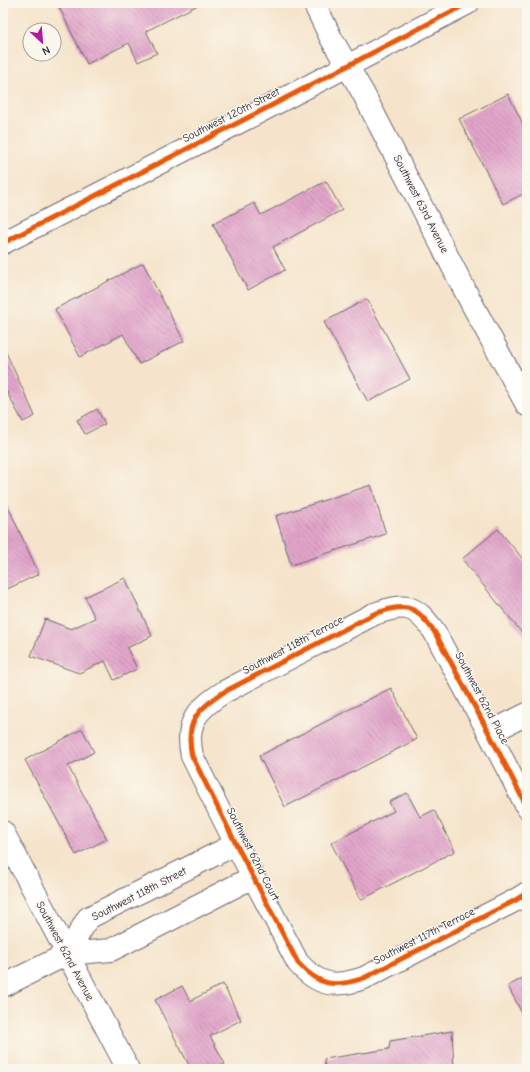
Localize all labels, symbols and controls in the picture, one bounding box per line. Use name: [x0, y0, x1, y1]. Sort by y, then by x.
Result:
north arrow: [22, 22, 62, 62]
text: N: [40, 43, 52, 58]
street label: Southwest 120th Street: [180, 85, 282, 145]
street label: Southwest 63rd Avenue: [391, 153, 452, 256]
street label: Southwest 118th Terrace: [240, 613, 346, 677]
street label: Southwest 62nd Place: [452, 650, 512, 747]
street label: Southwest 62nd Court: [224, 805, 283, 904]
street label: Southwest 118th Street: [90, 864, 189, 924]
street label: Southwest 62nd Avenue: [33, 899, 97, 1003]
street label: Southwest 117th Terrace: [371, 905, 477, 967]

